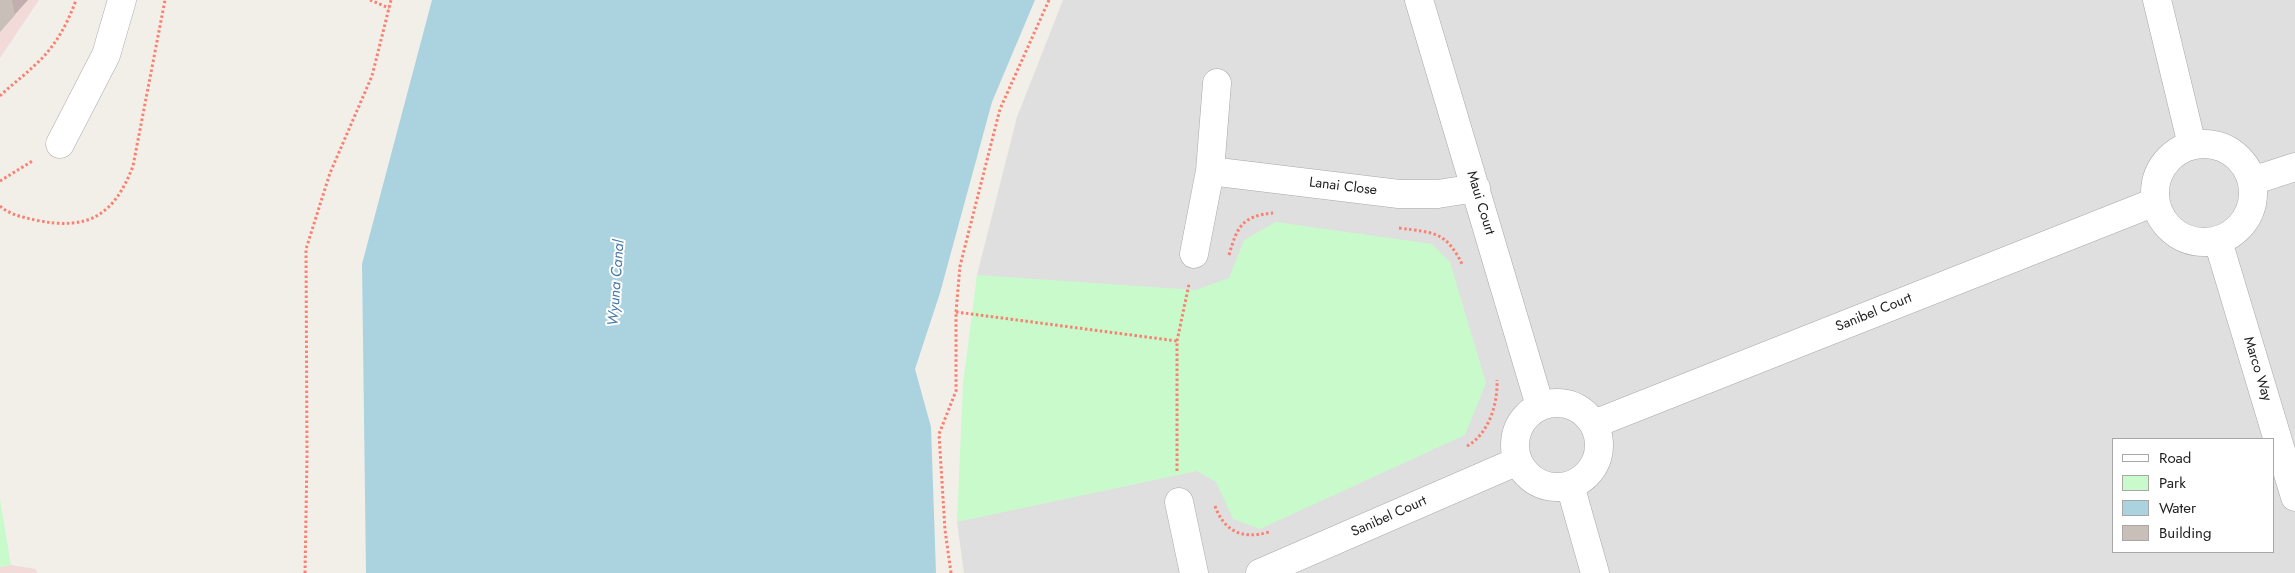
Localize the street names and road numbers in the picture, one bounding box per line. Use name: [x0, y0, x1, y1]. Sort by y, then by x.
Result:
street label: Maui Court: [1462, 169, 1498, 237]
street label: Lanai Close: [1308, 175, 1378, 199]
street label: Sanibel Court: [1833, 290, 1915, 336]
street label: Marco Way: [2239, 335, 2275, 403]
street label: Sanibel Court: [1349, 493, 1429, 541]

